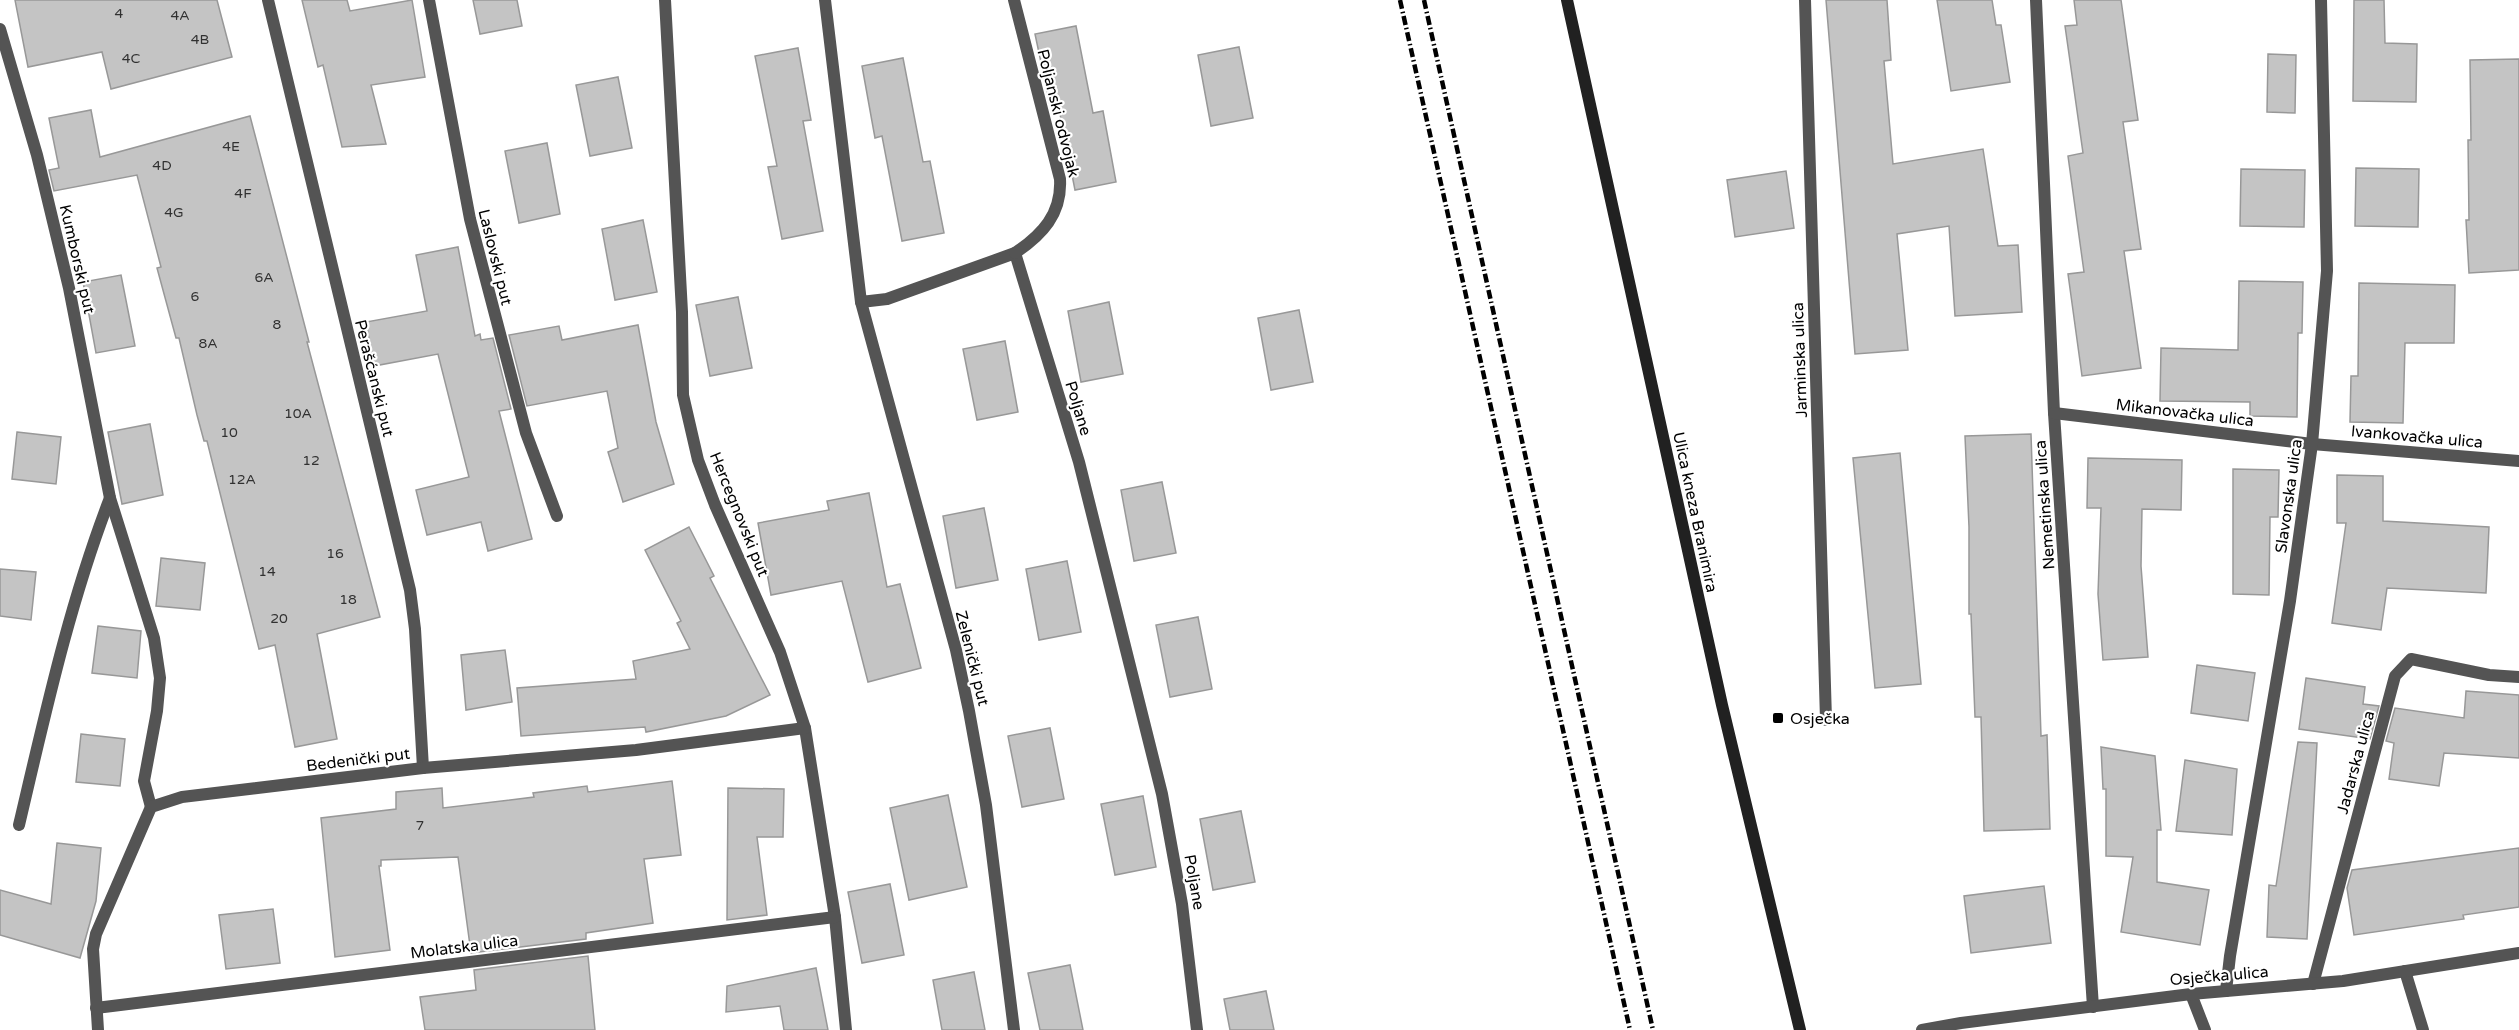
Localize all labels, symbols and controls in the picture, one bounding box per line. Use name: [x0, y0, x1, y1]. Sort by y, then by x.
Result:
house number: 4: [115, 5, 124, 22]
house number: 4A: [170, 7, 190, 24]
house number: 4B: [191, 31, 209, 48]
street label: Poljanski odvojak: [1032, 47, 1084, 180]
house number: 4C: [122, 50, 141, 67]
house number: 4E: [222, 138, 240, 155]
house number: 4D: [152, 157, 172, 174]
house number: 4F: [234, 185, 252, 202]
street label: Kumborski put: [55, 203, 99, 316]
house number: 4G: [164, 204, 184, 221]
street label: Laslovski put: [473, 207, 517, 307]
house number: 6A: [254, 269, 274, 286]
house number: 6: [191, 288, 200, 305]
street label: Jarminska ulica: [1788, 302, 1812, 418]
house number: 8: [273, 316, 282, 333]
street label: Perašćanski put: [350, 318, 398, 439]
house number: 8A: [198, 335, 218, 352]
street label: Poljane: [1060, 379, 1096, 438]
street label: Mikanovačka ulica: [2115, 395, 2255, 431]
house number: 10A: [284, 405, 312, 422]
street label: Ivankovačka ulica: [2350, 421, 2484, 453]
house number: 10: [220, 424, 238, 441]
street label: Ulica kneza Branimira: [1668, 430, 1722, 594]
street label: Slavonska ulica: [2271, 438, 2307, 554]
street label: Nemetinska ulica: [2030, 439, 2060, 570]
street label: Hercegnovski put: [705, 449, 773, 580]
house number: 12: [302, 452, 320, 469]
house number: 12A: [228, 471, 256, 488]
house number: 16: [326, 545, 344, 562]
house number: 14: [258, 563, 276, 580]
house number: 18: [339, 591, 357, 608]
street label: Zelenički put: [951, 609, 994, 708]
house number: 20: [270, 610, 288, 627]
street label: Jadarska ulica: [2333, 708, 2379, 816]
place label: Osječka: [1790, 709, 1850, 729]
marker: Osječka: [1771, 711, 1785, 725]
street label: Bedenički put: [305, 744, 411, 776]
house number: 7: [416, 817, 424, 834]
street label: Poljane: [1179, 853, 1209, 912]
street label: Molatska ulica: [409, 930, 519, 964]
street label: Osječka ulica: [2169, 962, 2269, 990]

